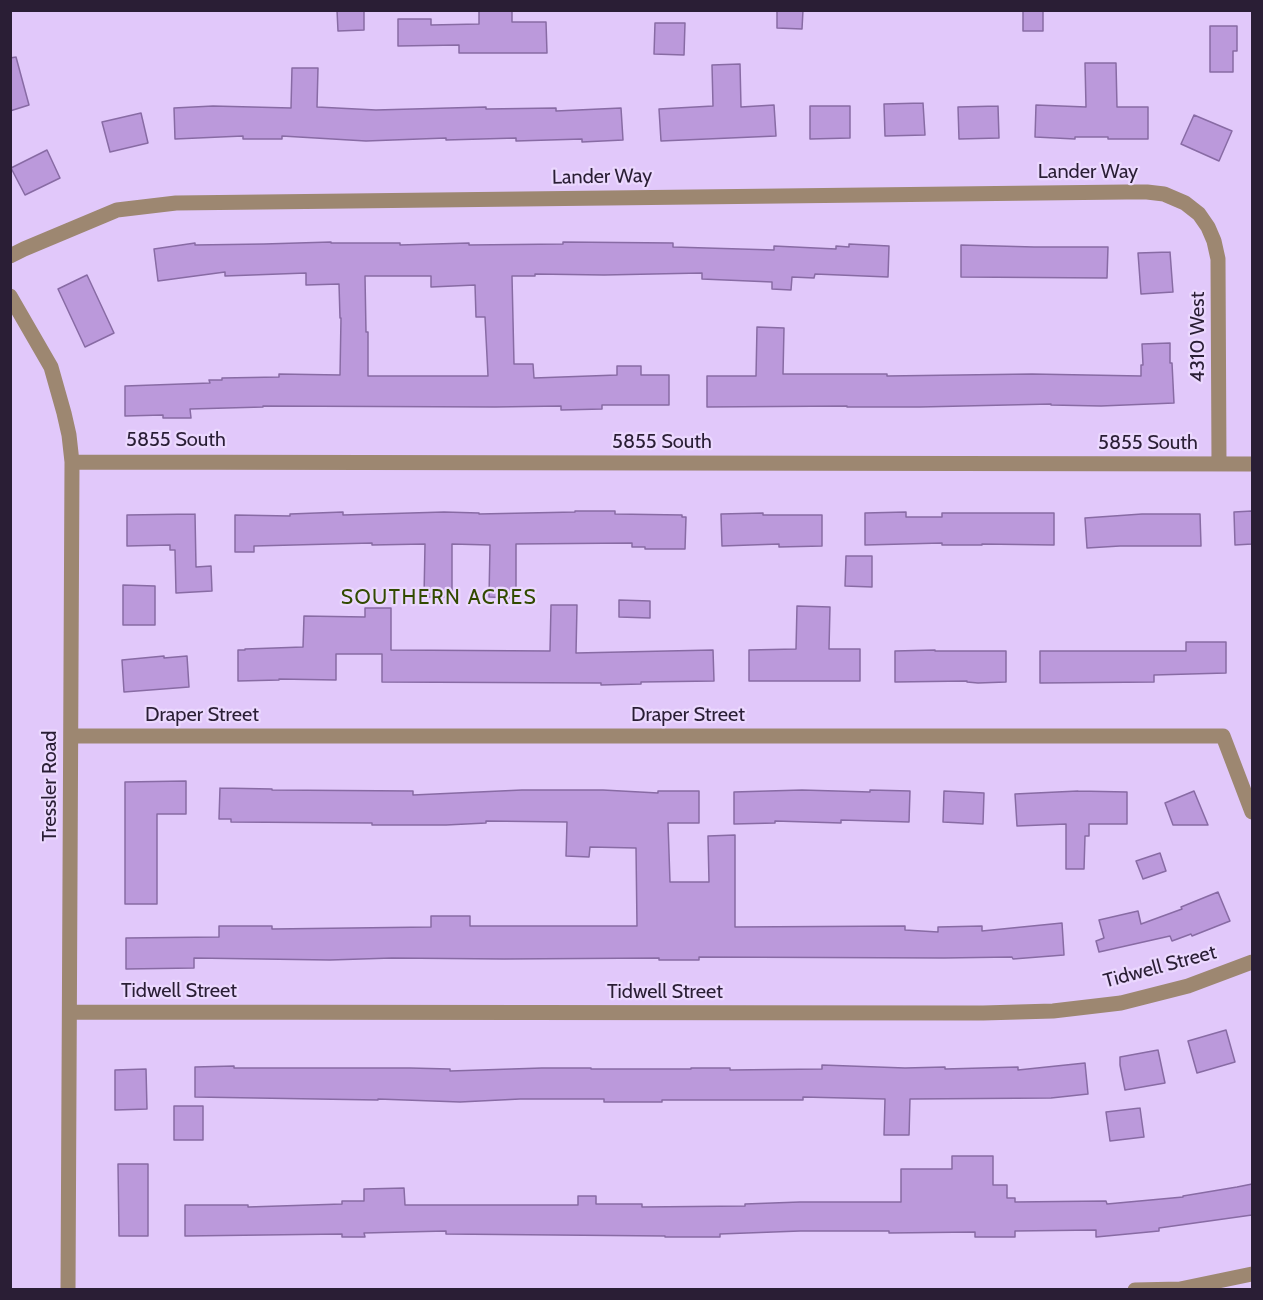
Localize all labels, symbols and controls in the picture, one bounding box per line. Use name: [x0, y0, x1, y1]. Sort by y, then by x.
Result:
street label: Lander Way: [1038, 160, 1138, 184]
street label: Lander Way: [552, 164, 652, 190]
street label: 4310 West: [1186, 292, 1210, 382]
street label: 5855 South: [126, 428, 226, 452]
street label: 5855 South: [612, 430, 712, 454]
street label: 5855 South: [1098, 431, 1198, 455]
district label: SOUTHERN ACRES: [341, 585, 537, 611]
street label: Draper Street: [145, 703, 259, 727]
street label: Draper Street: [631, 703, 745, 727]
street label: Tressler Road: [38, 731, 62, 841]
street label: Tidwell Street: [1101, 940, 1219, 994]
street label: Tidwell Street: [121, 979, 237, 1003]
street label: Tidwell Street: [607, 980, 723, 1004]

